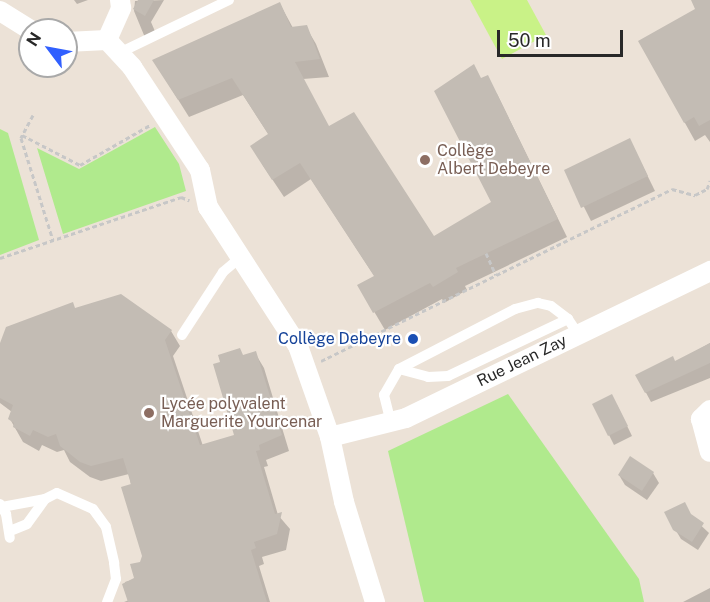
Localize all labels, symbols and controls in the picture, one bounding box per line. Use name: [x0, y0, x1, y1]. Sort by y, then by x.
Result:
north arrow: [18, 18, 78, 78]
scale bar: [500, 18, 626, 56]
text: N: [23, 29, 45, 50]
text: 50 m: [508, 30, 551, 51]
place label: Collège Albert Debeyre: [437, 141, 550, 179]
marker: Collège Albert Debeyre: [418, 153, 432, 167]
place label: Collège Debeyre: [278, 329, 401, 349]
street label: Rue Jean Zay: [474, 331, 570, 391]
marker: Collège Debeyre: [406, 332, 420, 346]
place label: Lycée polyvalent Marguerite Yourcenar: [161, 394, 322, 432]
marker: Lycée polyvalent Marguerite Yourcenar: [142, 406, 156, 420]

